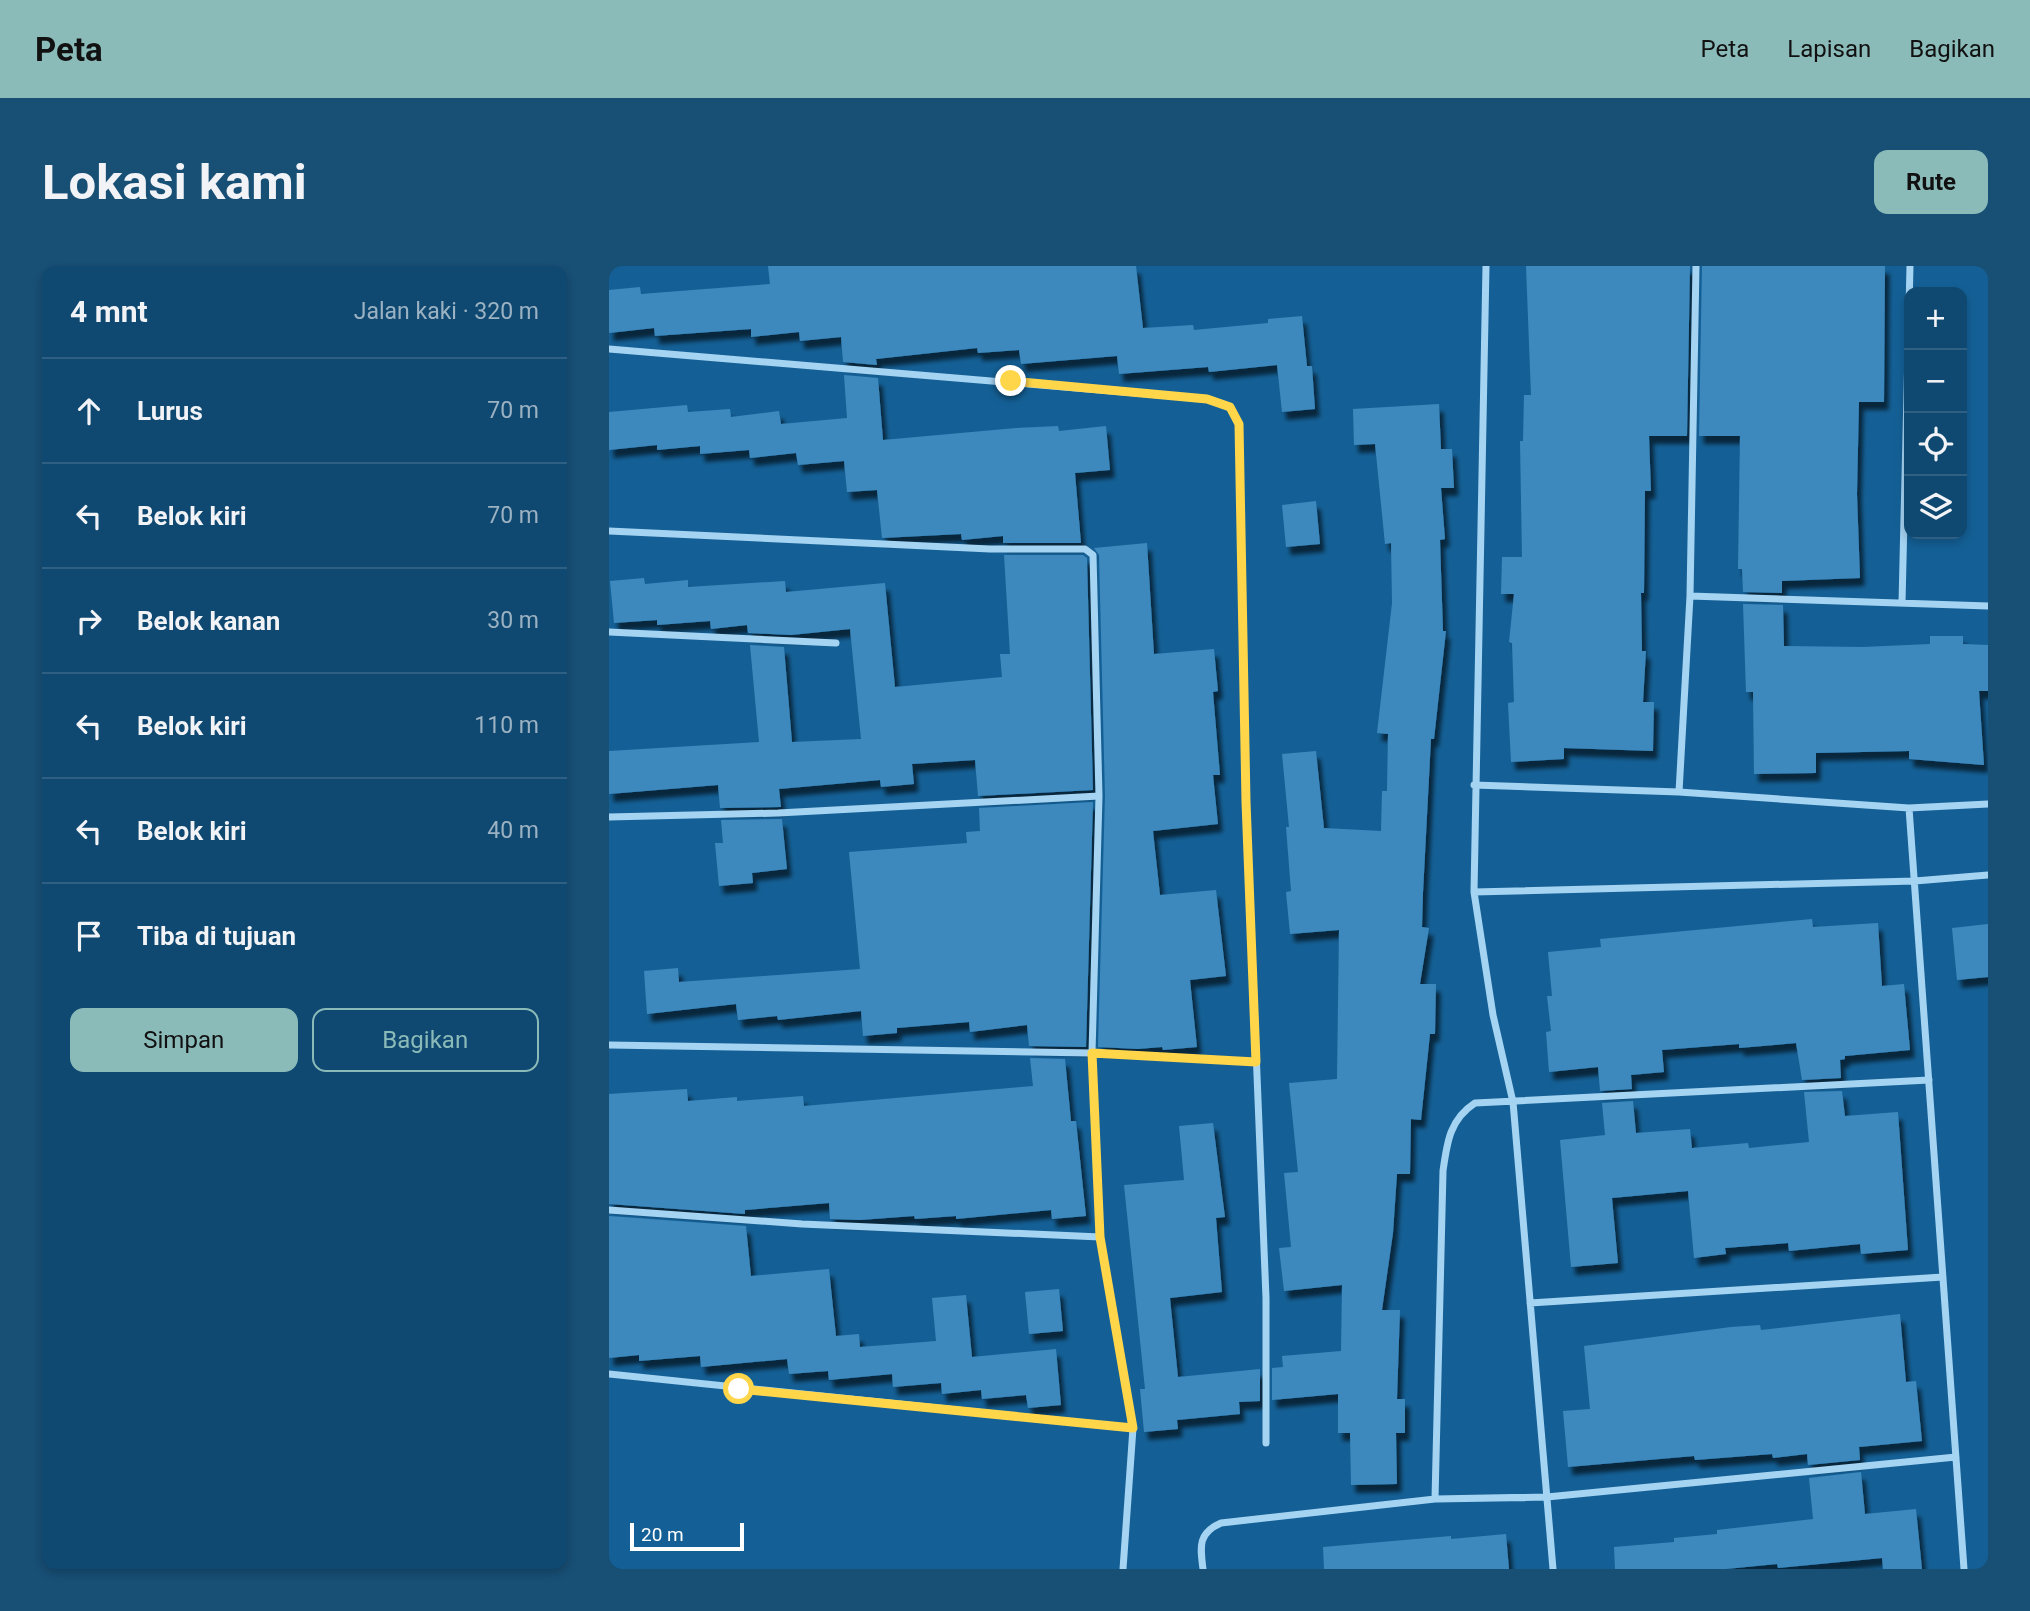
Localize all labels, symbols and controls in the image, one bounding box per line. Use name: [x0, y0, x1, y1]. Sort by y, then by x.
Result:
text: Peta: [35, 30, 103, 69]
text: Peta: [1701, 35, 1749, 63]
text: Lapisan: [1787, 35, 1871, 63]
text: Bagikan: [1909, 35, 1995, 63]
button: Rute: [1874, 150, 1988, 214]
text: Lokasi kami: [42, 154, 307, 211]
map controls: [1904, 287, 1967, 539]
button: +: [1904, 287, 1967, 350]
text: 4 mnt: [70, 294, 148, 329]
text: Jalan kaki · 320 m: [354, 298, 539, 325]
button: −: [1904, 350, 1967, 413]
route end: [995, 365, 1026, 396]
icon: ahead: [70, 392, 108, 430]
text: Lurus: [137, 396, 203, 426]
text: 70 m: [487, 397, 539, 424]
button: locate: [1904, 413, 1967, 476]
button: layers: [1904, 476, 1967, 539]
icon: left: [70, 497, 108, 535]
text: Belok kiri: [137, 501, 247, 531]
text: 70 m: [487, 502, 539, 529]
icon: right: [70, 602, 108, 640]
text: Belok kanan: [137, 606, 280, 636]
text: 30 m: [487, 607, 539, 634]
icon: left: [70, 707, 108, 745]
text: Belok kiri: [137, 711, 247, 741]
text: 110 m: [474, 712, 539, 739]
icon: left: [70, 812, 108, 850]
text: Belok kiri: [137, 816, 247, 846]
text: 40 m: [487, 817, 539, 844]
icon: arrive: [70, 917, 108, 955]
text: Tiba di tujuan: [137, 921, 296, 951]
button: Simpan: [70, 1008, 298, 1072]
button: Bagikan: [312, 1008, 539, 1072]
route start: [723, 1373, 754, 1404]
scale bar: [630, 1520, 744, 1552]
text: 20 m: [641, 1523, 684, 1546]

